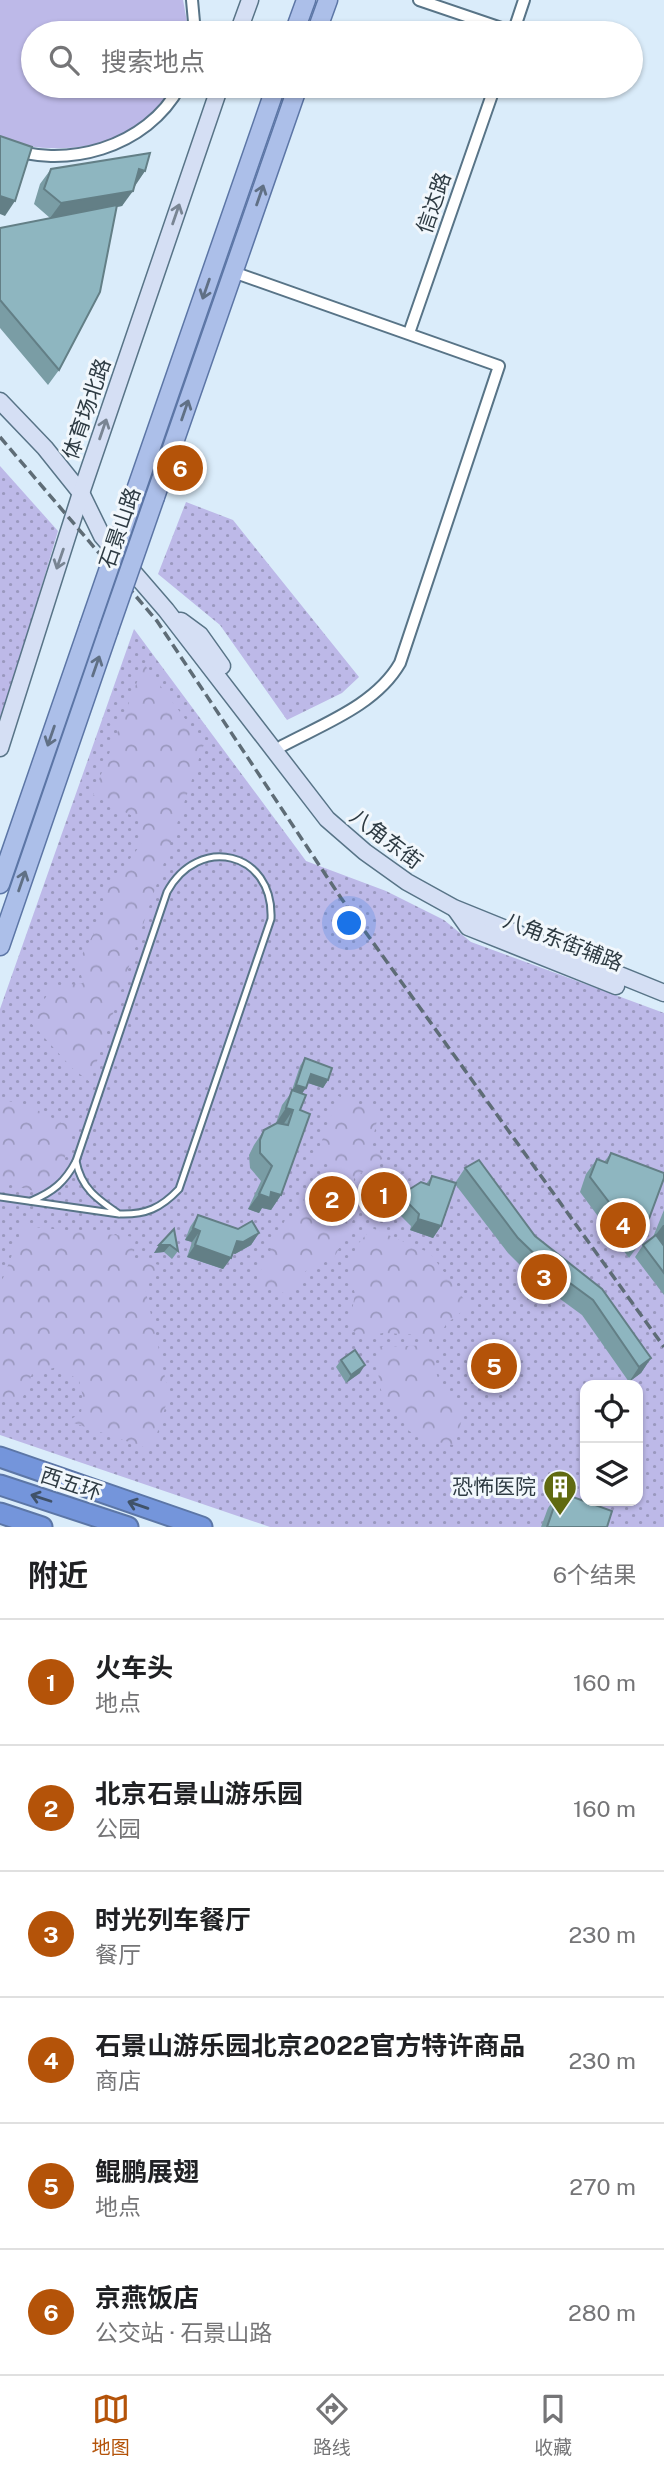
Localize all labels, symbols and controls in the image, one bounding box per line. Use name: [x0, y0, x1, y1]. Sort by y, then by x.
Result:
search box: [21, 21, 643, 98]
icon: search: [45, 41, 83, 79]
text: 搜索地点: [101, 46, 205, 77]
street label: 信达路: [411, 169, 456, 237]
one-way arrow: [255, 184, 267, 206]
one-way arrow: [171, 203, 183, 225]
one-way arrow: [199, 278, 211, 300]
street label: 体育场北路: [58, 355, 115, 463]
one-way arrow: [180, 399, 192, 421]
one-way arrow: [98, 418, 110, 440]
pin: 6: [157, 442, 203, 494]
street label: 石景山路: [94, 484, 145, 572]
one-way arrow: [53, 547, 65, 569]
one-way arrow: [91, 656, 103, 678]
one-way arrow: [44, 725, 56, 747]
street label: 八角东街: [345, 803, 427, 874]
one-way arrow: [17, 871, 29, 893]
your location: [332, 906, 366, 940]
street label: 八角东街辅路: [500, 907, 626, 976]
pin: 1: [361, 1169, 407, 1221]
pin: 2: [309, 1173, 355, 1225]
pin: 4: [600, 1199, 646, 1251]
pin: 3: [521, 1251, 567, 1303]
pin: 5: [471, 1340, 517, 1392]
map controls: [580, 1380, 643, 1506]
button: locate: [580, 1380, 643, 1443]
button: layers: [580, 1443, 643, 1506]
street label: 西五环: [37, 1462, 105, 1505]
building icon: 恐怖医院: [541, 1468, 579, 1517]
place label: 恐怖医院: [452, 1474, 536, 1499]
one-way arrow: [30, 1491, 52, 1503]
one-way arrow: [127, 1498, 149, 1510]
text: 附近: [28, 1557, 88, 1593]
text: 6个结果: [553, 1561, 636, 1588]
text: 火车头: [95, 1652, 173, 1683]
text: 1: [46, 1669, 56, 1696]
text: 160 m: [573, 1669, 636, 1696]
text: 地点: [95, 1689, 141, 1716]
text: 北京石景山游乐园: [95, 1778, 303, 1809]
text: 2: [44, 1795, 58, 1822]
text: 160 m: [573, 1795, 636, 1822]
text: 公园: [95, 1815, 141, 1842]
text: 时光列车餐厅: [95, 1904, 251, 1935]
text: 3: [43, 1921, 59, 1948]
text: 230 m: [568, 1921, 636, 1948]
text: 餐厅: [95, 1941, 141, 1968]
text: 石景山游乐园北京2022官方特许商品: [95, 2030, 525, 2061]
text: 4: [43, 2047, 59, 2074]
text: 230 m: [568, 2047, 636, 2074]
text: 商店: [95, 2067, 141, 2094]
text: 鲲鹏展翅: [95, 2156, 199, 2187]
text: 5: [43, 2173, 59, 2200]
text: 270 m: [569, 2173, 636, 2200]
text: 地点: [95, 2193, 141, 2220]
text: 京燕饭店: [95, 2282, 199, 2313]
text: 6: [43, 2299, 59, 2326]
text: 280 m: [568, 2299, 636, 2326]
text: 公交站 · 石景山路: [95, 2319, 272, 2346]
tab: 地图: [92, 2390, 130, 2459]
tab: 路线: [313, 2390, 351, 2459]
tab: 收藏: [534, 2390, 572, 2459]

